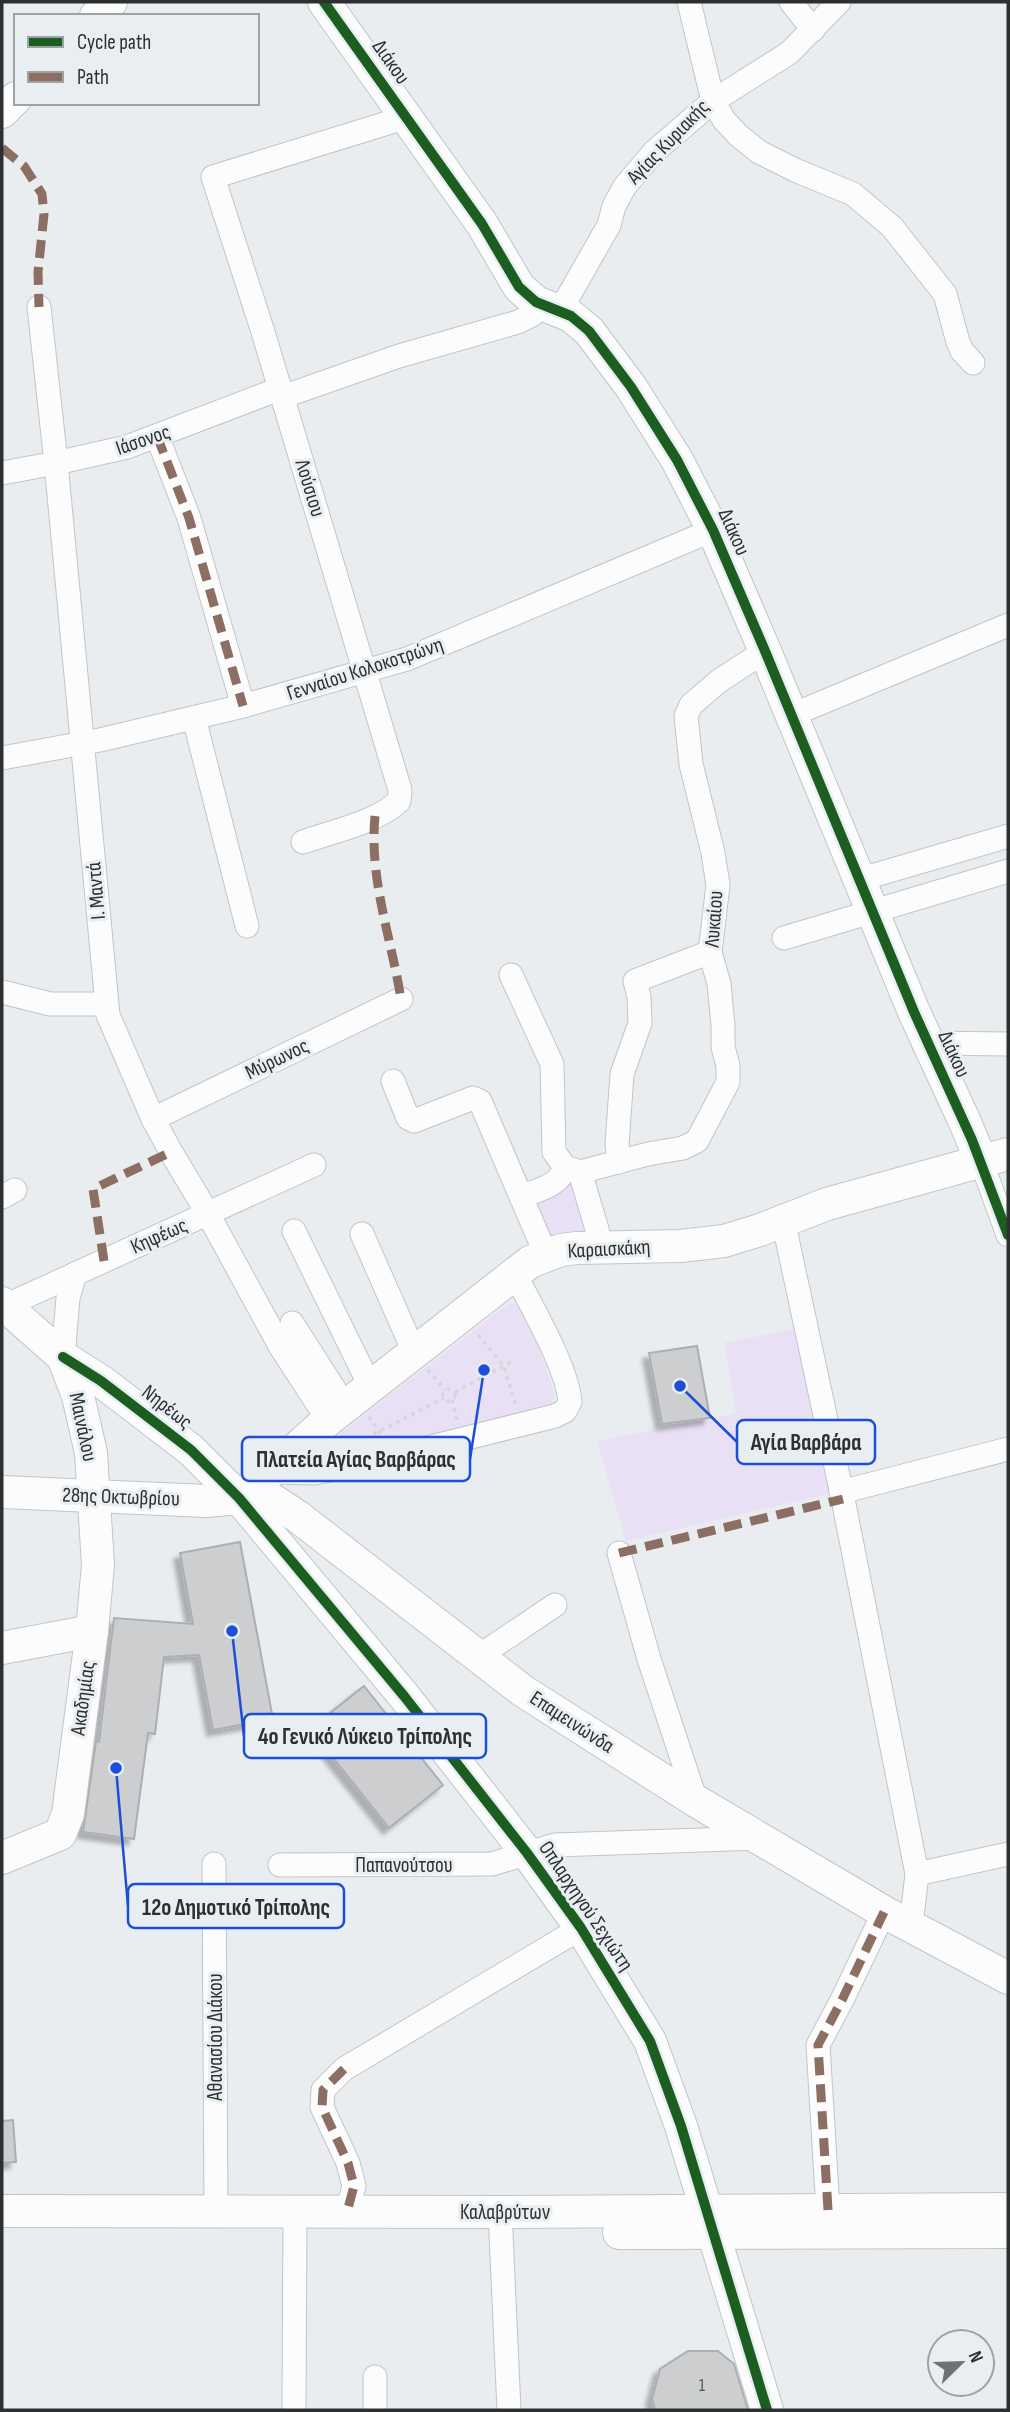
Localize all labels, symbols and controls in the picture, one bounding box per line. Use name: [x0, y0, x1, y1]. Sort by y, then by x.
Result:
legend: [14, 14, 259, 105]
text: Cycle path: [77, 30, 151, 55]
street label: Διάκου: [367, 35, 415, 89]
text: Path: [77, 65, 109, 90]
street label: Αγίας Κυριακής: [621, 94, 714, 190]
street label: Ιάσονος: [113, 419, 173, 461]
street label: Λούσιου: [289, 455, 331, 520]
street label: Διάκου: [713, 505, 755, 559]
street label: Γενναίου Κολοκοτρώνη: [284, 632, 446, 706]
street label: Ι. Μαντά: [81, 861, 111, 921]
street label: Λυκαίου: [699, 890, 728, 949]
street label: Διάκου: [932, 1027, 976, 1081]
street label: Μύρωνος: [241, 1033, 313, 1085]
street label: Κηφέως: [127, 1213, 191, 1259]
street label: Καραισκάκη: [567, 1234, 651, 1264]
street label: Νηρέως: [137, 1380, 197, 1434]
street label: Μαινάλου: [64, 1390, 102, 1464]
callout: Αγία Βαρβάρα: [737, 1420, 875, 1464]
text: Αγία Βαρβάρα: [750, 1429, 861, 1457]
callout: Πλατεία Αγίας Βαρβάρας: [242, 1437, 470, 1481]
text: Πλατεία Αγίας Βαρβάρας: [256, 1446, 456, 1474]
street label: 28ης Οκτωβρίου: [62, 1482, 180, 1512]
street label: Ακαδημίας: [65, 1659, 101, 1738]
street label: Επαμεινώνδα: [525, 1686, 619, 1759]
callout: 4ο Γενικό Λύκειο Τρίπολης: [244, 1714, 486, 1758]
text: 4ο Γενικό Λύκειο Τρίπολης: [258, 1723, 472, 1751]
street label: Οπλαρχηγού Σεχιώτη: [533, 1836, 639, 1976]
street label: Παπανούτσου: [355, 1853, 453, 1878]
callout: 12ο Δημοτικό Τρίπολης: [128, 1884, 344, 1928]
text: 12ο Δημοτικό Τρίπολης: [142, 1894, 330, 1922]
street label: Αθανασίου Διάκου: [203, 1973, 228, 2102]
street label: Καλαβρύτων: [460, 2200, 550, 2225]
north arrow: [926, 2328, 996, 2398]
text: N: [963, 2348, 988, 2366]
house number: 1: [699, 2375, 706, 2396]

